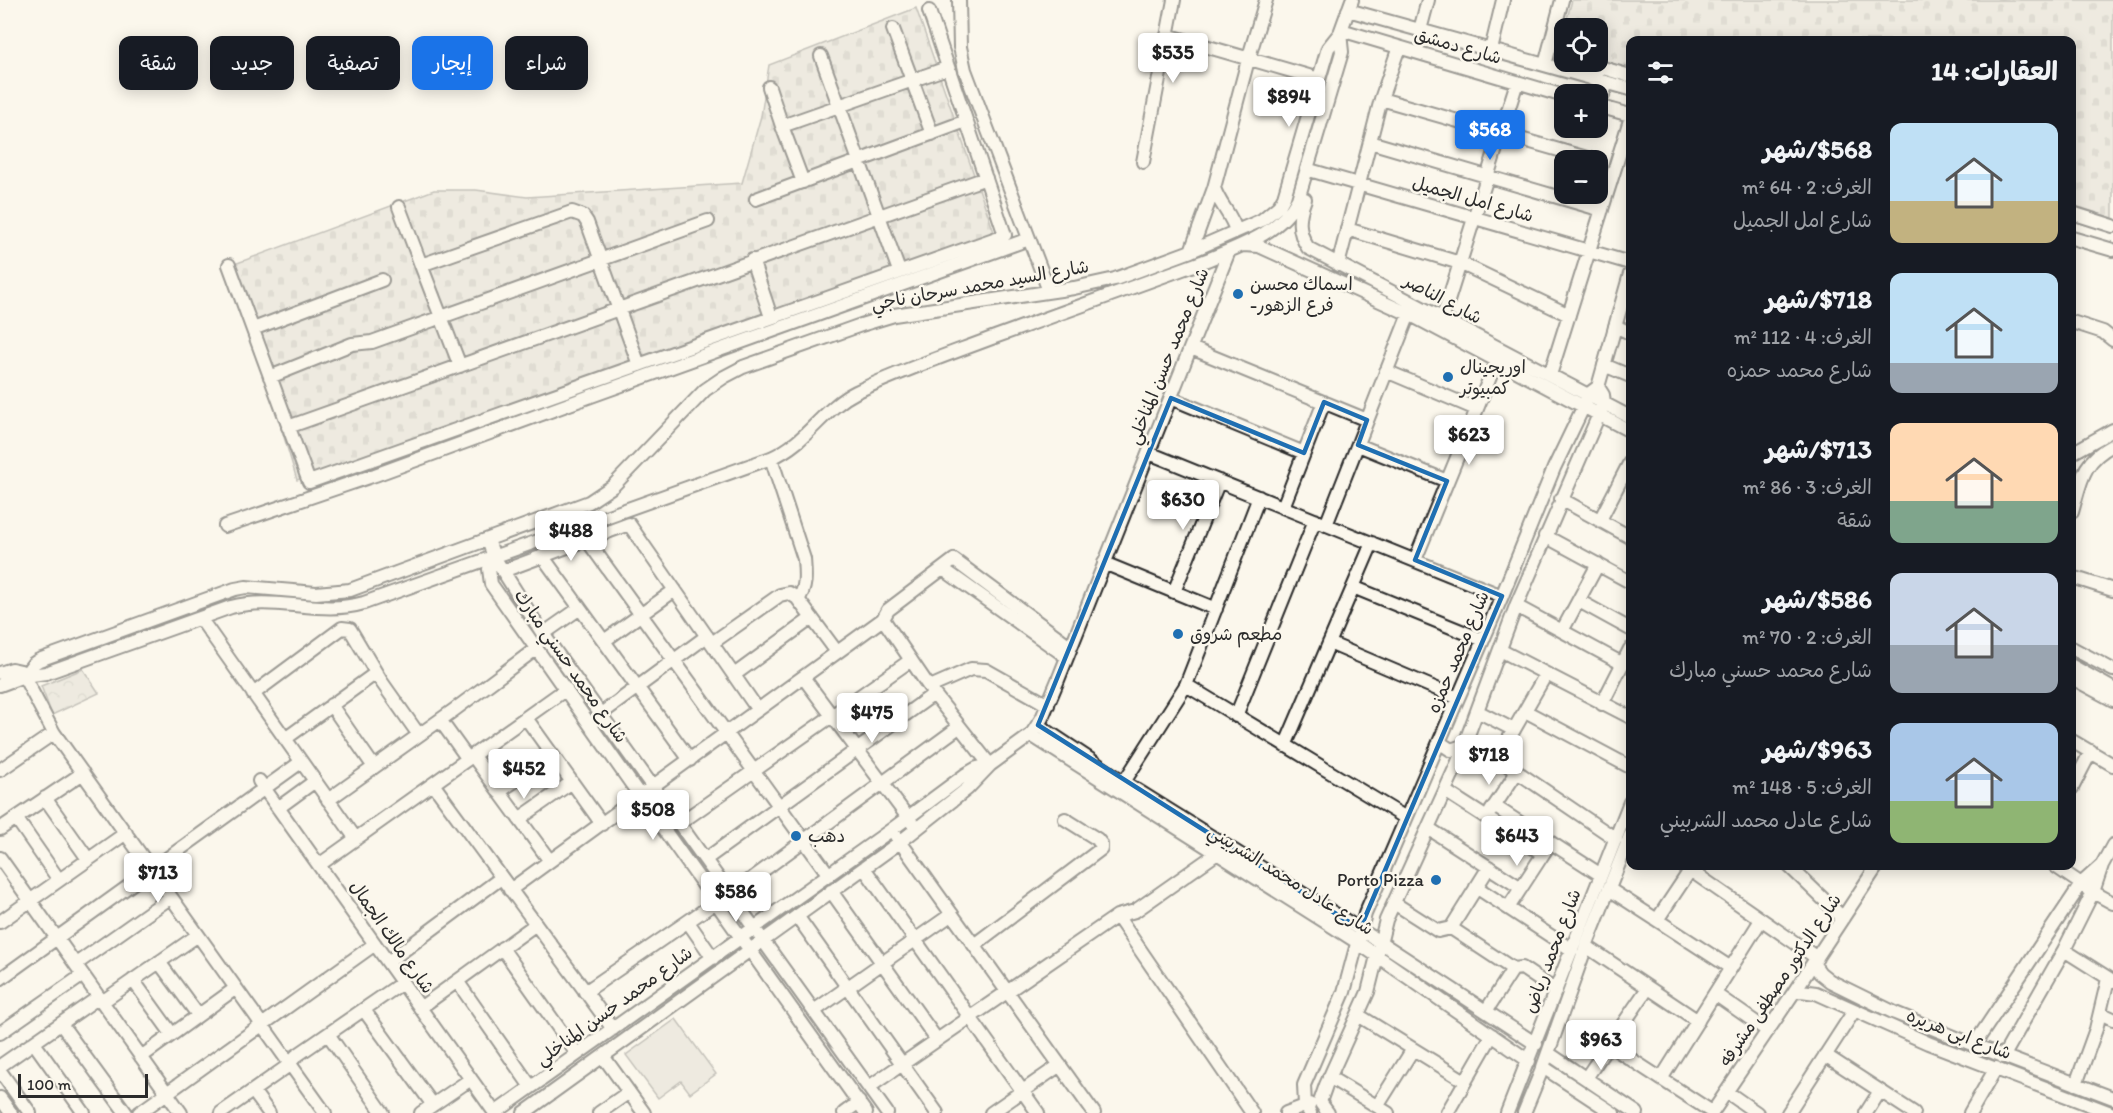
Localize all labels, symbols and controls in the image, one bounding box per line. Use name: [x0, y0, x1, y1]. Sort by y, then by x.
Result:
map controls: [1554, 18, 1608, 204]
button: locate: [1554, 18, 1608, 72]
street label: شارع دمشق: [1412, 23, 1504, 70]
pin: $535: [1137, 33, 1209, 84]
chip: شقة: [119, 36, 198, 90]
chip: جديد: [210, 36, 294, 90]
chip: تصفية: [306, 36, 400, 90]
chip: إيجار: [412, 36, 493, 90]
chip: شراء: [505, 36, 588, 90]
text: $535: [1152, 40, 1194, 64]
text: العقارات: 14: [1931, 55, 2058, 87]
icon: filters: [1644, 56, 1677, 89]
pin: $894: [1253, 77, 1325, 128]
text: $894: [1267, 84, 1311, 108]
button: +: [1554, 84, 1608, 138]
pin: $568: [1454, 110, 1526, 161]
text: $568: [1469, 117, 1511, 141]
text: $568/شهر: [1763, 133, 1872, 165]
icon: home: [1938, 147, 2010, 219]
button: −: [1554, 150, 1608, 204]
street label: شارع امل الجميل: [1410, 171, 1536, 228]
text: الغرف: 2 · 64 m²: [1742, 175, 1872, 199]
text: شارع امل الجميل: [1733, 208, 1872, 232]
street label: شارع السيد محمد سرحان ناجي: [869, 255, 1092, 320]
street label: شارع محمد حسن المناخلي: [1122, 264, 1218, 449]
street label: شارع الناصر: [1398, 268, 1486, 330]
place label: اسماك محسن -فرع الزهور: [1250, 273, 1353, 317]
text: $718/شهر: [1765, 283, 1872, 315]
marker: اسماك محسن -فرع الزهور: [1231, 287, 1245, 301]
icon: home: [1938, 297, 2010, 369]
text: الغرف: 4 · 112 m²: [1734, 325, 1872, 349]
place label: اوريجينال كمبيوتر: [1458, 356, 1526, 400]
text: شارع محمد حمزه: [1727, 358, 1872, 382]
marker: اوريجينال كمبيوتر: [1441, 370, 1455, 384]
pin: $623: [1433, 415, 1505, 466]
text: $623: [1448, 422, 1490, 446]
text: $713/شهر: [1766, 433, 1872, 465]
icon: home: [1938, 447, 2010, 519]
text: الغرف: 3 · 86 m²: [1743, 475, 1872, 499]
pin: $630: [1147, 480, 1219, 531]
text: $630: [1161, 487, 1205, 511]
text: شقة: [1837, 508, 1872, 532]
pin: $488: [535, 511, 607, 562]
text: $488: [549, 518, 593, 542]
text: $586/شهر: [1763, 583, 1872, 615]
street label: شارع محمد حسني مبارك: [506, 585, 632, 750]
street label: شارع محمد حمزه: [1422, 587, 1495, 717]
icon: home: [1938, 597, 2010, 669]
place label: مطعم شروق: [1190, 623, 1282, 648]
text: الغرف: 2 · 70 m²: [1742, 625, 1872, 649]
marker: مطعم شروق: [1171, 627, 1185, 641]
text: شارع محمد حسني مبارك: [1669, 658, 1872, 682]
pin: $475: [836, 693, 908, 744]
text: $475: [851, 700, 893, 724]
text: $963/شهر: [1763, 733, 1872, 765]
pin: $718: [1453, 735, 1525, 786]
text: $718: [1469, 742, 1509, 766]
icon: home: [1938, 747, 2010, 819]
pin: $452: [488, 749, 560, 800]
text: $452: [502, 756, 546, 780]
text: الغرف: 5 · 148 m²: [1732, 775, 1872, 799]
pin: $508: [617, 790, 689, 841]
text: $508: [631, 797, 675, 821]
text: شارع عادل محمد الشربيني: [1660, 808, 1872, 832]
pin: $643: [1481, 816, 1553, 867]
street label: شارع عادل محمد الشربيني: [1202, 820, 1378, 944]
text: $643: [1495, 823, 1539, 847]
place label: دهب: [808, 825, 845, 847]
marker: دهب: [789, 829, 803, 843]
pin: $713: [122, 853, 194, 904]
text: $713: [138, 860, 178, 884]
place label: Porto Pizza: [1337, 869, 1425, 891]
pin: $586: [700, 872, 772, 923]
marker: Porto Pizza: [1429, 873, 1443, 887]
street label: شارع مالك الجمال: [344, 876, 439, 998]
text: $586: [715, 879, 757, 903]
street label: شارع محمد رياض: [1518, 886, 1587, 1016]
street label: شارع الدكتور مصطفى مشرفه: [1714, 890, 1847, 1071]
street label: شارع محمد حسن المناخلي: [531, 942, 700, 1074]
street label: شارع ابى هريره: [1903, 1004, 2015, 1065]
pin: $963: [1565, 1020, 1637, 1071]
text: $963: [1580, 1027, 1622, 1051]
scale bar: [18, 1071, 148, 1098]
text: 100 m: [27, 1075, 71, 1094]

